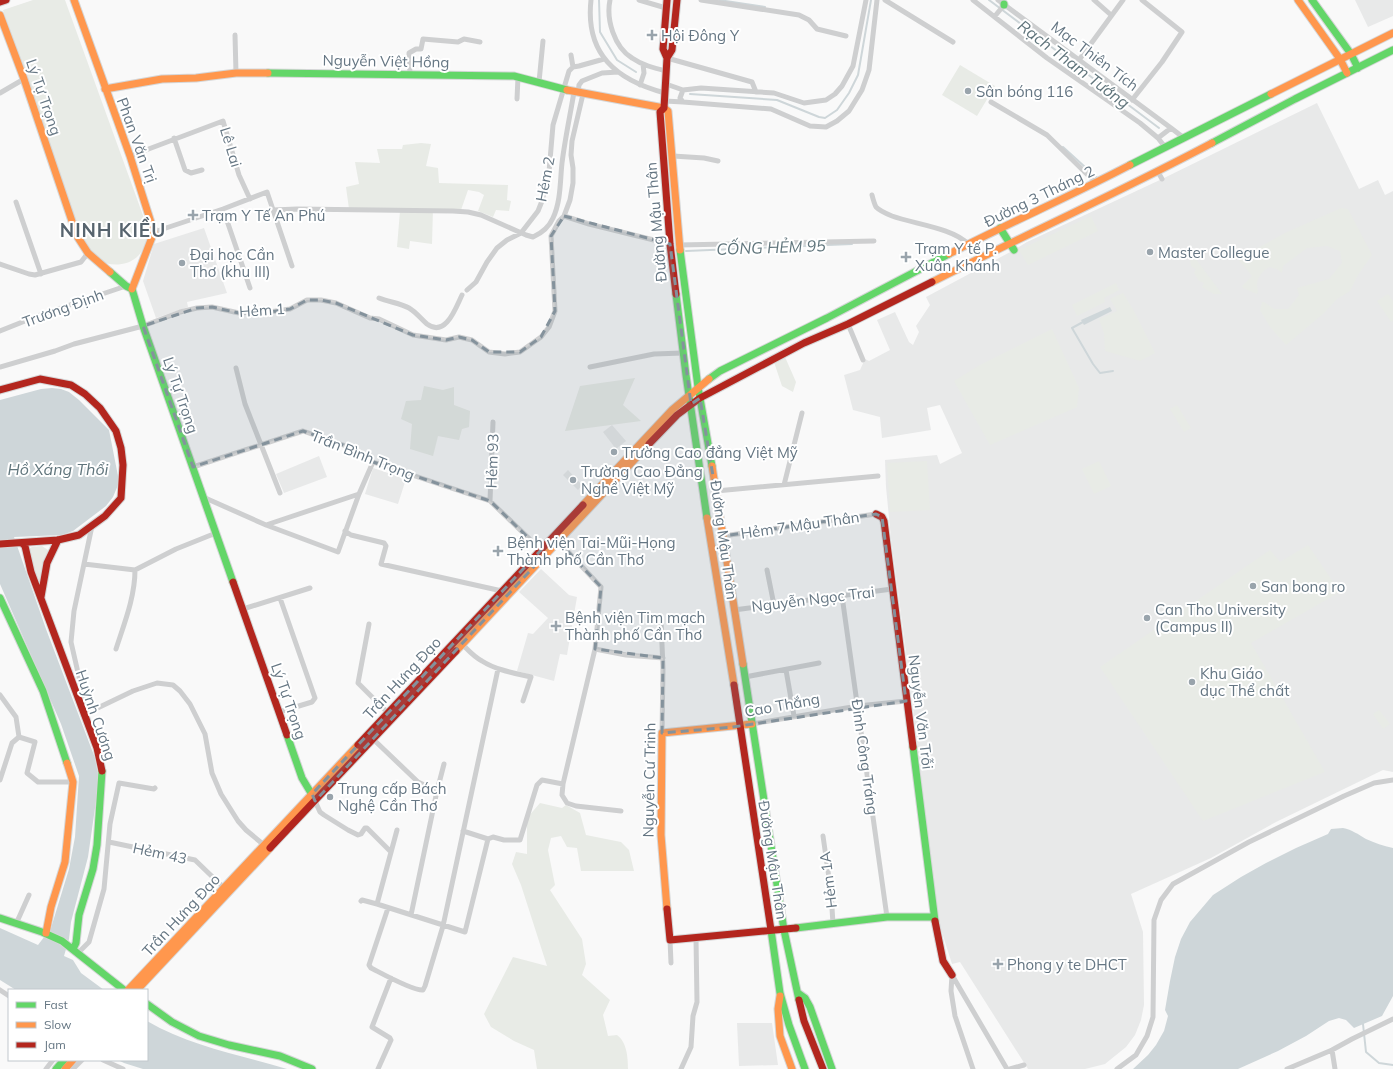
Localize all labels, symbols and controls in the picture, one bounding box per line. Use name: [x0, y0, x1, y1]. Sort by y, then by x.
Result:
water label: Rạch Tham Tướng: [1014, 15, 1134, 113]
street label: Mạc Thiên Tích: [1048, 17, 1142, 95]
place label: Hội Đông Y: [661, 26, 740, 45]
marker: Hội Đông Y: [646, 29, 658, 41]
street label: Nguyễn Việt Hồng: [322, 50, 450, 72]
street label: Lý Tự Trọng: [22, 56, 66, 138]
place label: Sân bóng 116: [976, 82, 1073, 101]
marker: Sân bóng 116: [963, 86, 973, 96]
street label: Phan Văn Trị: [113, 95, 161, 185]
street label: Lê Lai: [216, 125, 246, 169]
street label: Hẻm 2: [531, 155, 559, 203]
street label: Đường Mậu Thân: [641, 161, 671, 283]
street label: Đường 3 Tháng 2: [981, 161, 1097, 231]
place label: Trạm Y Tế An Phú: [202, 206, 325, 225]
marker: Trạm Y Tế An Phú: [187, 209, 199, 221]
district label: NINH KIỀU: [60, 217, 166, 242]
water label: CỐNG HẺM 95: [716, 235, 826, 259]
place label: Trạm Y tế P. Xuân Khánh: [915, 239, 1000, 275]
place label: Master Collegue: [1158, 243, 1269, 262]
place label: Đại học Cần Thơ (khu III): [190, 245, 274, 281]
marker: Master Collegue: [1145, 247, 1155, 257]
marker: Trạm Y tế P. Xuân Khánh: [900, 251, 912, 263]
marker: Đại học Cần Thơ (khu III): [177, 258, 187, 268]
street label: Trương Định: [20, 285, 106, 331]
street label: Hẻm 1: [239, 299, 285, 321]
street label: Lý Tự Trọng: [159, 354, 203, 436]
street label: Trần Bình Trọng: [308, 426, 418, 484]
street label: Hẻm 93: [482, 433, 502, 489]
place label: Trường Cao đẳng Việt Mỹ: [622, 443, 798, 462]
marker: Trường Cao đẳng Việt Mỹ: [609, 447, 619, 457]
water label: Hồ Xáng Thổi: [8, 459, 109, 479]
place label: Trường Cao Đẳng Nghề Việt Mỹ: [581, 462, 703, 498]
marker: Trường Cao Đẳng Nghề Việt Mỹ: [568, 475, 578, 485]
street label: Đường Mậu Thân: [706, 479, 742, 601]
street label: Hẻm 7 Mậu Thân: [739, 507, 861, 543]
place label: Bệnh viện Tai-Mũi-Họng Thành phố Cần Thơ: [507, 533, 676, 569]
marker: Bệnh viện Tai-Mũi-Họng Thành phố Cần Thơ: [492, 545, 504, 557]
place label: San bong ro: [1261, 577, 1345, 596]
marker: San bong ro: [1248, 581, 1258, 591]
street label: Nguyễn Ngọc Trai: [750, 582, 876, 616]
place label: Can Tho University (Campus II): [1155, 600, 1286, 636]
place label: Bệnh viện Tim mạch Thành phố Cần Thơ: [565, 608, 705, 644]
marker: Can Tho University (Campus II): [1142, 613, 1152, 623]
marker: Bệnh viện Tim mạch Thành phố Cần Thơ: [550, 620, 562, 632]
street label: Trần Hưng Đạo: [359, 633, 445, 723]
street label: Nguyễn Văn Trỗi: [905, 654, 937, 770]
street label: Lý Tự Trọng: [267, 660, 311, 742]
place label: Khu Giáo dục Thể chất: [1200, 664, 1289, 700]
street label: Huỳnh Cương: [72, 667, 120, 763]
marker: Khu Giáo dục Thể chất: [1187, 677, 1197, 687]
street label: Cao Thắng: [743, 689, 821, 721]
street label: Đinh Công Tráng: [847, 698, 883, 816]
street label: Nguyễn Cư Trinh: [638, 722, 660, 838]
place label: Trung cấp Bách Nghệ Cần Thơ: [338, 779, 447, 815]
marker: Trung cấp Bách Nghệ Cần Thơ: [325, 792, 335, 802]
street label: Đường Mậu Thân: [754, 799, 792, 921]
street label: Hẻm 43: [131, 838, 189, 868]
street label: Hẻm 1A: [815, 851, 841, 909]
street label: Trần Hưng Đạo: [138, 870, 224, 960]
place label: Phong y te DHCT: [1007, 955, 1127, 974]
marker: Phong y te DHCT: [992, 958, 1004, 970]
legend: [8, 989, 148, 1061]
text: Fast: [44, 997, 68, 1012]
text: Slow: [44, 1017, 72, 1032]
text: Jam: [44, 1037, 66, 1052]

